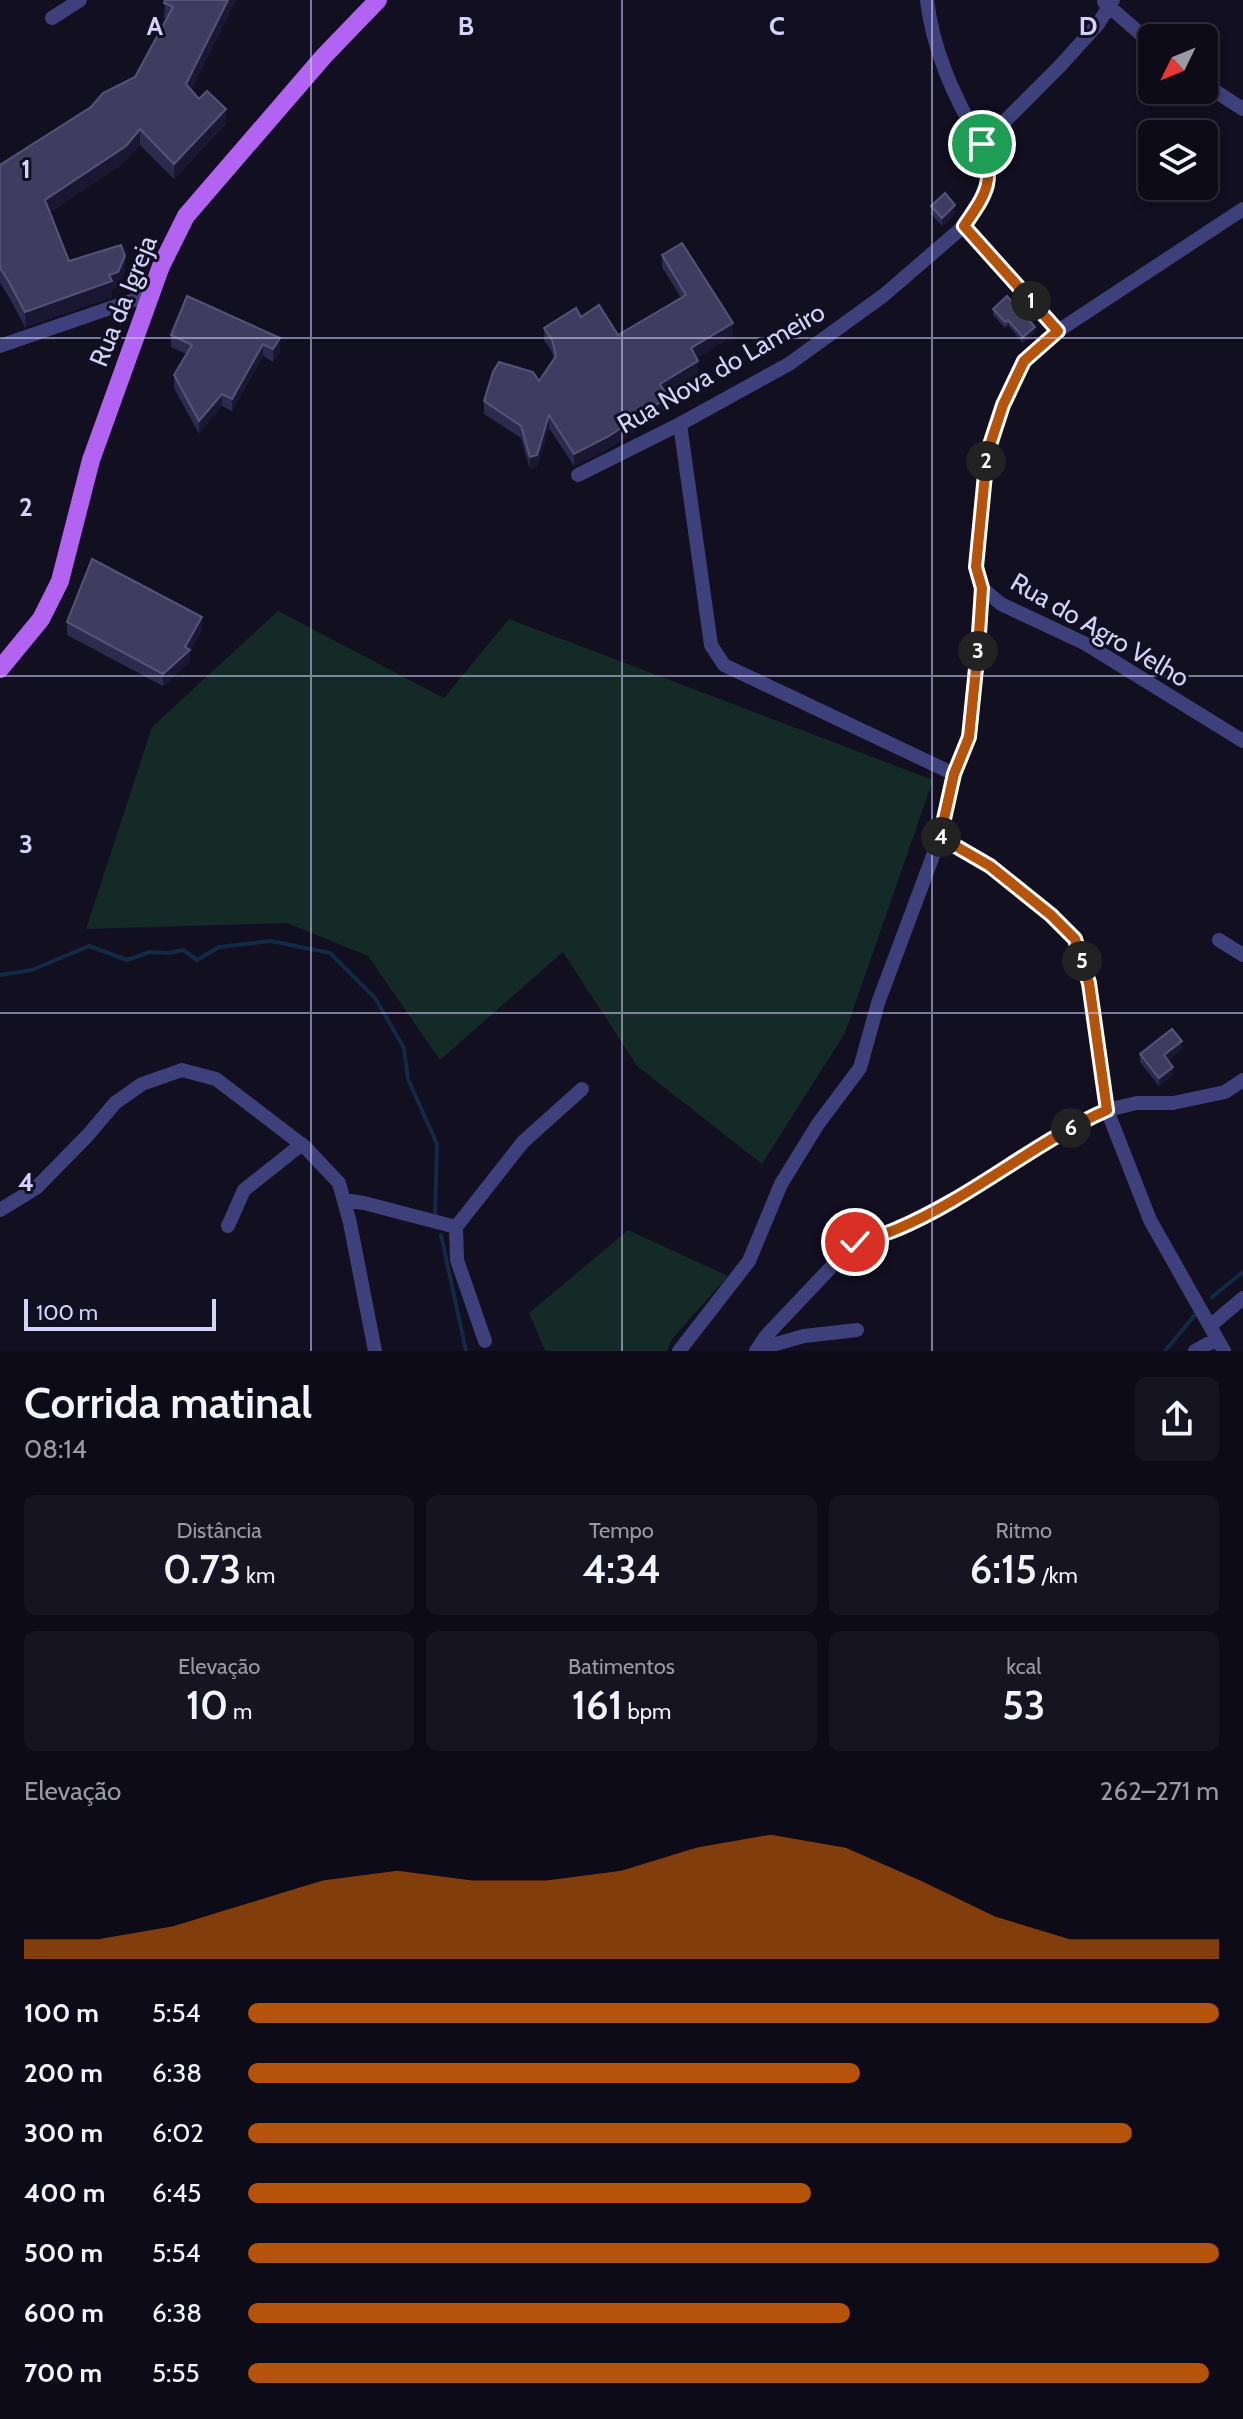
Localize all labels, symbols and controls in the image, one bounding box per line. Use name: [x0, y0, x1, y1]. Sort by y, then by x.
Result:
text: A: [147, 10, 164, 42]
text: B: [458, 10, 474, 42]
text: C: [769, 10, 785, 42]
text: D: [1079, 10, 1097, 42]
north arrow: [1138, 24, 1218, 104]
map controls: [1138, 24, 1218, 200]
pin: [948, 110, 1016, 178]
button: layers: [1138, 120, 1218, 200]
icon: arrive: [960, 122, 1004, 166]
text: 1: [21, 153, 31, 185]
street label: Rua da Igreja: [82, 230, 164, 371]
pin: 1: [1011, 281, 1051, 321]
text: 1: [1027, 287, 1035, 314]
street label: Rua Nova do Lameiro: [612, 296, 830, 440]
pin: 2: [966, 441, 1006, 481]
text: 2: [980, 447, 992, 474]
text: 2: [19, 491, 33, 523]
street label: Rua do Agro Velho: [1005, 566, 1195, 694]
pin: 3: [958, 631, 998, 671]
text: 3: [972, 637, 984, 664]
pin: 4: [921, 817, 961, 857]
text: 4: [934, 823, 948, 850]
text: 3: [19, 828, 33, 860]
pin: 5: [1062, 941, 1102, 981]
text: 5: [1076, 947, 1088, 974]
pin: 6: [1051, 1108, 1091, 1148]
text: 6: [1065, 1114, 1077, 1141]
text: 4: [18, 1166, 34, 1198]
pin: [821, 1208, 889, 1276]
icon: check: [833, 1220, 877, 1264]
scale bar: [24, 1295, 216, 1331]
text: 100 m: [36, 1299, 98, 1326]
text: Corrida matinal: [24, 1376, 312, 1429]
button: share: [1135, 1377, 1219, 1461]
text: 08:14: [24, 1433, 87, 1465]
text: Distância: [177, 1517, 262, 1544]
text: Tempo: [589, 1517, 654, 1544]
text: Ritmo: [996, 1517, 1052, 1544]
text: 0.73: [163, 1544, 241, 1593]
text: 4:34: [582, 1544, 661, 1593]
text: 6:15: [970, 1544, 1037, 1593]
text: km: [241, 1562, 275, 1589]
text: /km: [1037, 1562, 1078, 1589]
text: Elevação: [178, 1653, 260, 1680]
text: Batimentos: [568, 1653, 675, 1680]
text: kcal: [1006, 1653, 1041, 1680]
text: 10: [186, 1680, 228, 1729]
text: 161: [572, 1680, 623, 1729]
text: 53: [1002, 1680, 1045, 1729]
text: m: [228, 1698, 252, 1725]
text: bpm: [623, 1698, 671, 1725]
text: Elevação: [24, 1775, 121, 1807]
text: 262–271 m: [1100, 1775, 1219, 1807]
text: 100 m: [24, 1997, 99, 2029]
text: 5:54: [152, 1997, 201, 2029]
text: 200 m: [24, 2057, 103, 2089]
text: 6:38: [152, 2057, 202, 2089]
text: 300 m: [24, 2117, 103, 2149]
text: 6:02: [152, 2117, 204, 2149]
text: 400 m: [24, 2177, 105, 2209]
text: 6:45: [152, 2177, 201, 2209]
text: 500 m: [24, 2237, 103, 2269]
text: 5:54: [152, 2237, 201, 2269]
text: 600 m: [24, 2297, 104, 2329]
text: 6:38: [152, 2297, 202, 2329]
text: 700 m: [24, 2357, 102, 2389]
text: 5:55: [152, 2357, 200, 2389]

